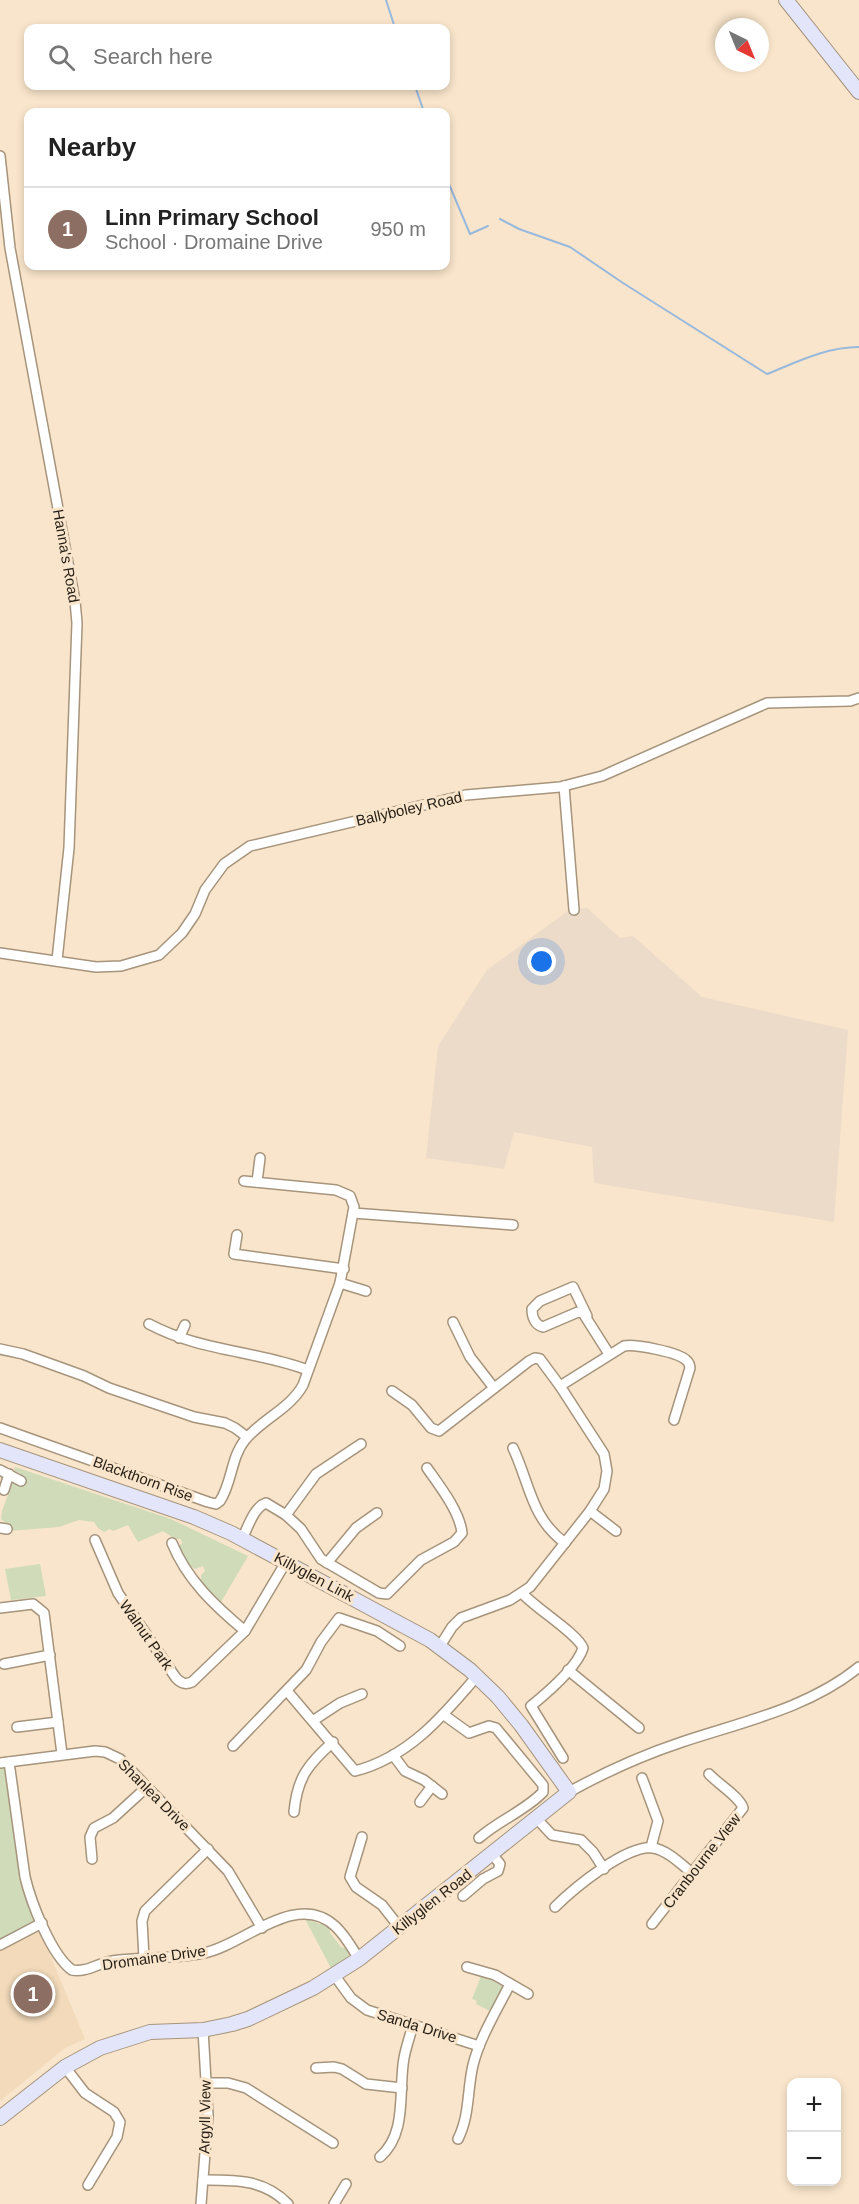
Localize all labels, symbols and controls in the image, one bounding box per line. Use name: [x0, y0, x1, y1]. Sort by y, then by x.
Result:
north arrow: [715, 18, 769, 72]
search box: [24, 24, 450, 90]
icon: search: [45, 41, 78, 74]
text: Search here: [93, 44, 213, 69]
text: Nearby: [48, 132, 136, 162]
text: Linn Primary School: [105, 205, 319, 230]
text: 1: [62, 218, 73, 240]
text: 950 m: [370, 218, 426, 240]
text: School · Dromaine Drive: [105, 231, 323, 253]
street label: Hanna's Road: [50, 508, 83, 604]
street label: Ballyboley Road: [354, 788, 464, 829]
your location: [527, 947, 556, 976]
street label: Blackthorn Rise: [91, 1453, 195, 1504]
street label: Killyglen Link: [272, 1549, 357, 1605]
street label: Walnut Park: [116, 1597, 177, 1673]
street label: Shanlea Drive: [115, 1755, 194, 1834]
street label: Cranbourne View: [659, 1810, 744, 1911]
street label: Killyglen Road: [389, 1865, 475, 1938]
street label: Dromaine Drive: [101, 1942, 207, 1973]
pin: 1: [14, 1972, 52, 2016]
street label: Sanda Drive: [375, 2005, 459, 2046]
map controls: [787, 2078, 841, 2186]
button: +: [787, 2078, 841, 2132]
street label: Argyll View: [195, 2080, 214, 2154]
button: −: [787, 2132, 841, 2186]

